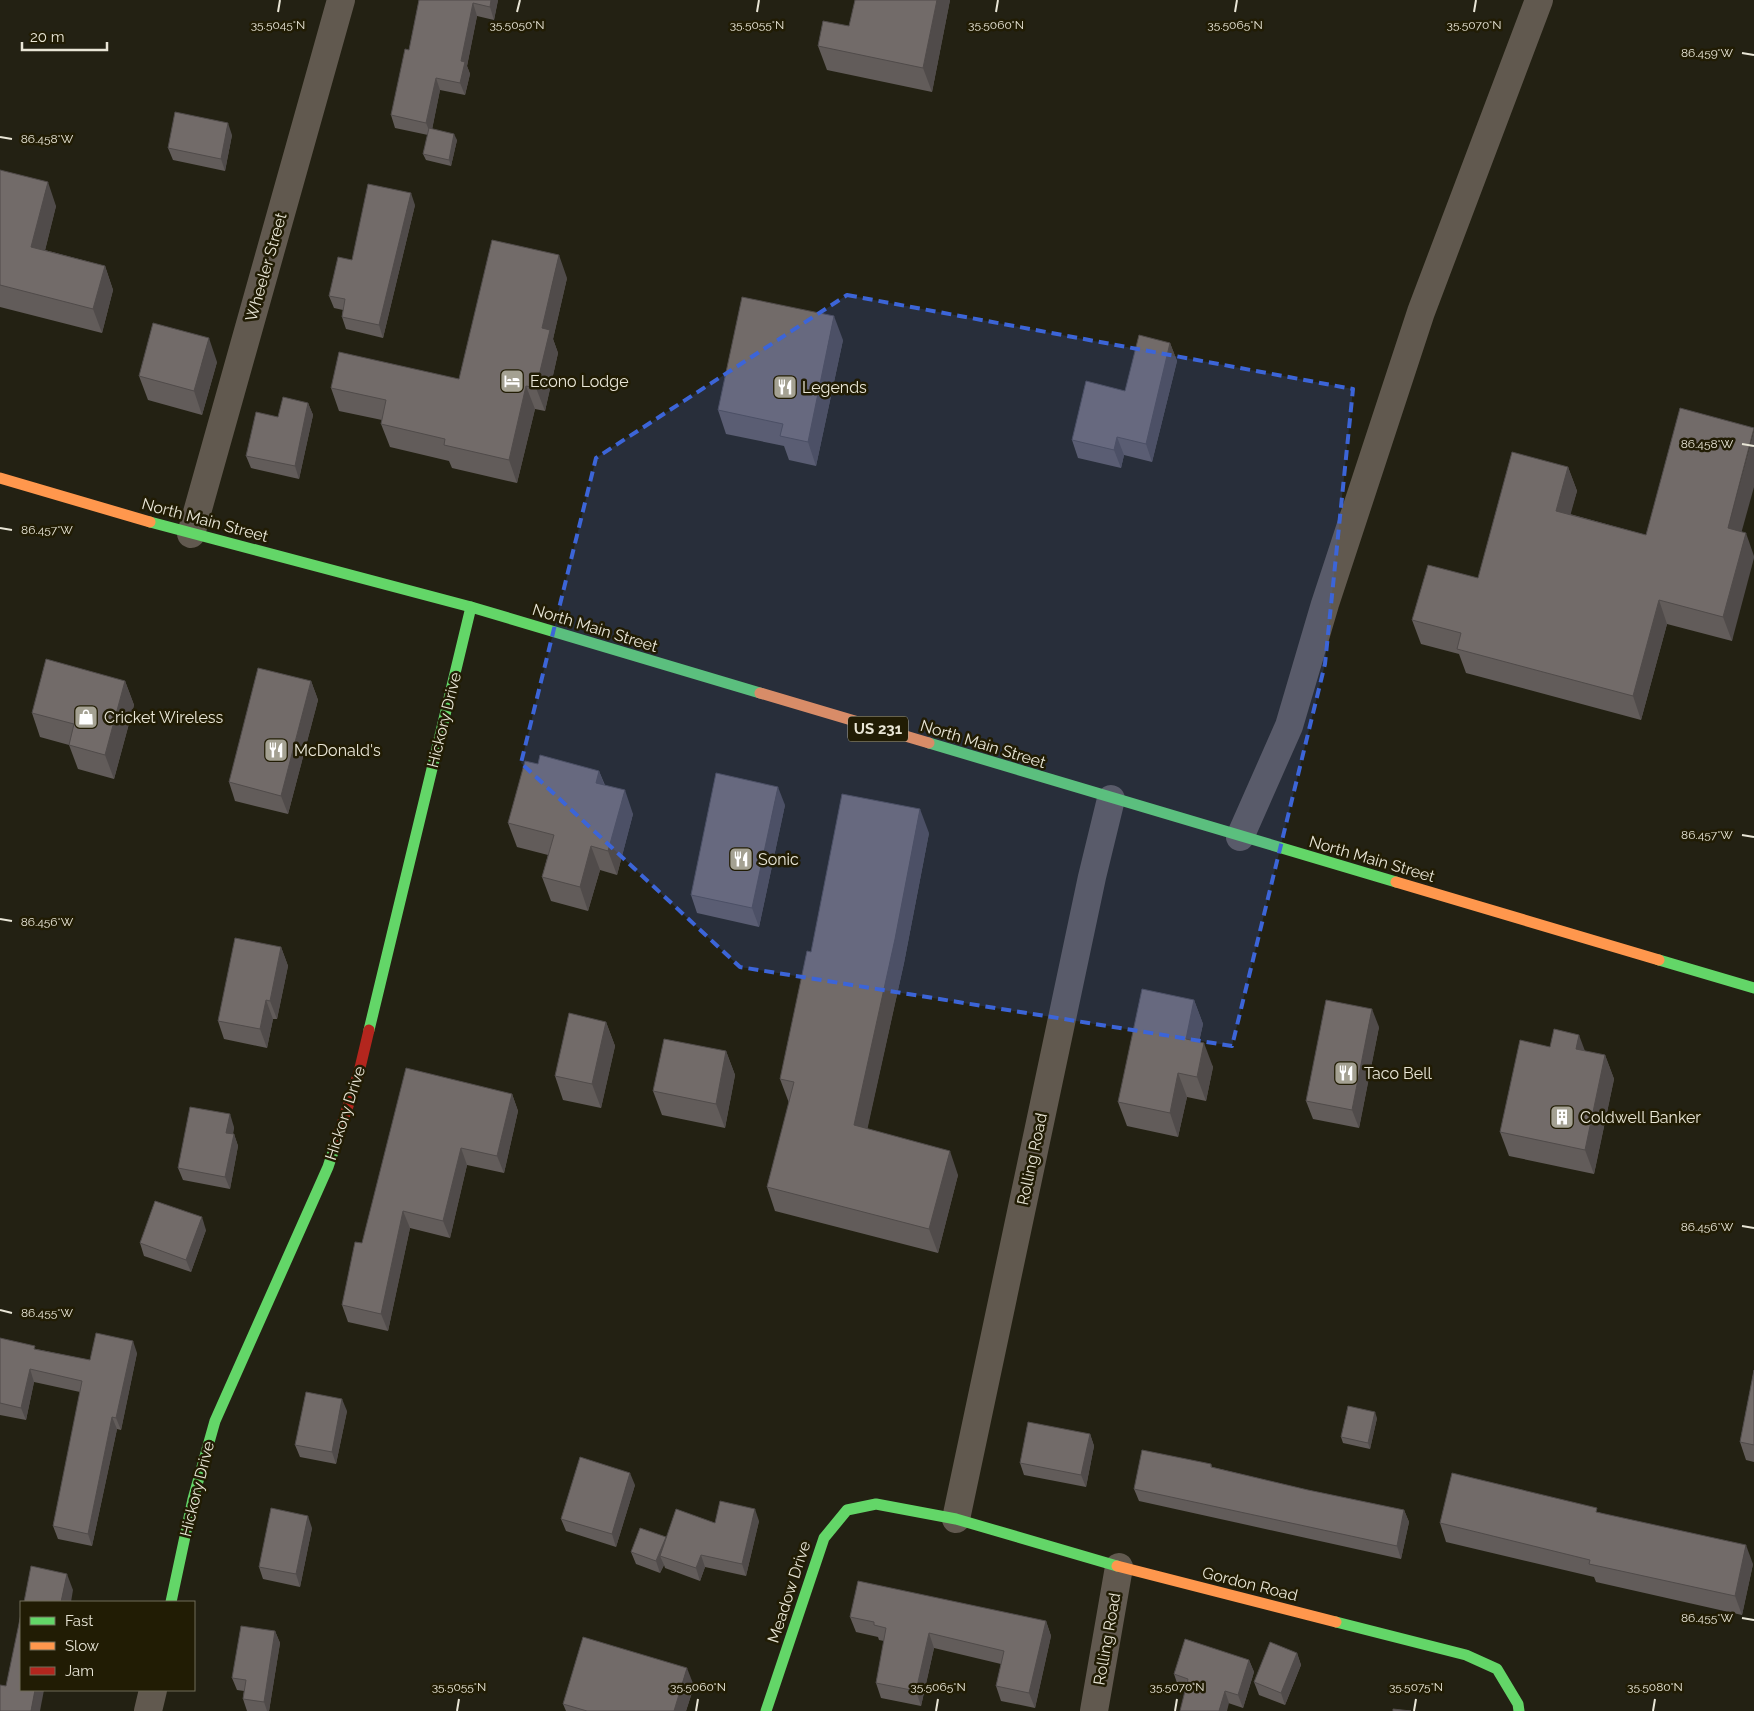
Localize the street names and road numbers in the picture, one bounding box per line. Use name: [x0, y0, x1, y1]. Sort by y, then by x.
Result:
street label: Wheeler Street: [241, 210, 291, 324]
street label: North Main Street: [140, 494, 271, 546]
street label: North Main Street: [530, 600, 661, 656]
street label: Hickory Drive: [423, 670, 465, 770]
road number: US 231: [848, 716, 908, 742]
street label: North Main Street: [918, 716, 1049, 772]
street label: North Main Street: [1307, 832, 1438, 886]
street label: Hickory Drive: [321, 1064, 369, 1162]
street label: Rolling Road: [1013, 1111, 1051, 1207]
street label: Hickory Drive: [176, 1439, 218, 1539]
street label: Meadow Drive: [764, 1539, 814, 1645]
street label: Gordon Road: [1200, 1563, 1300, 1605]
street label: Rolling Road: [1090, 1591, 1124, 1687]

